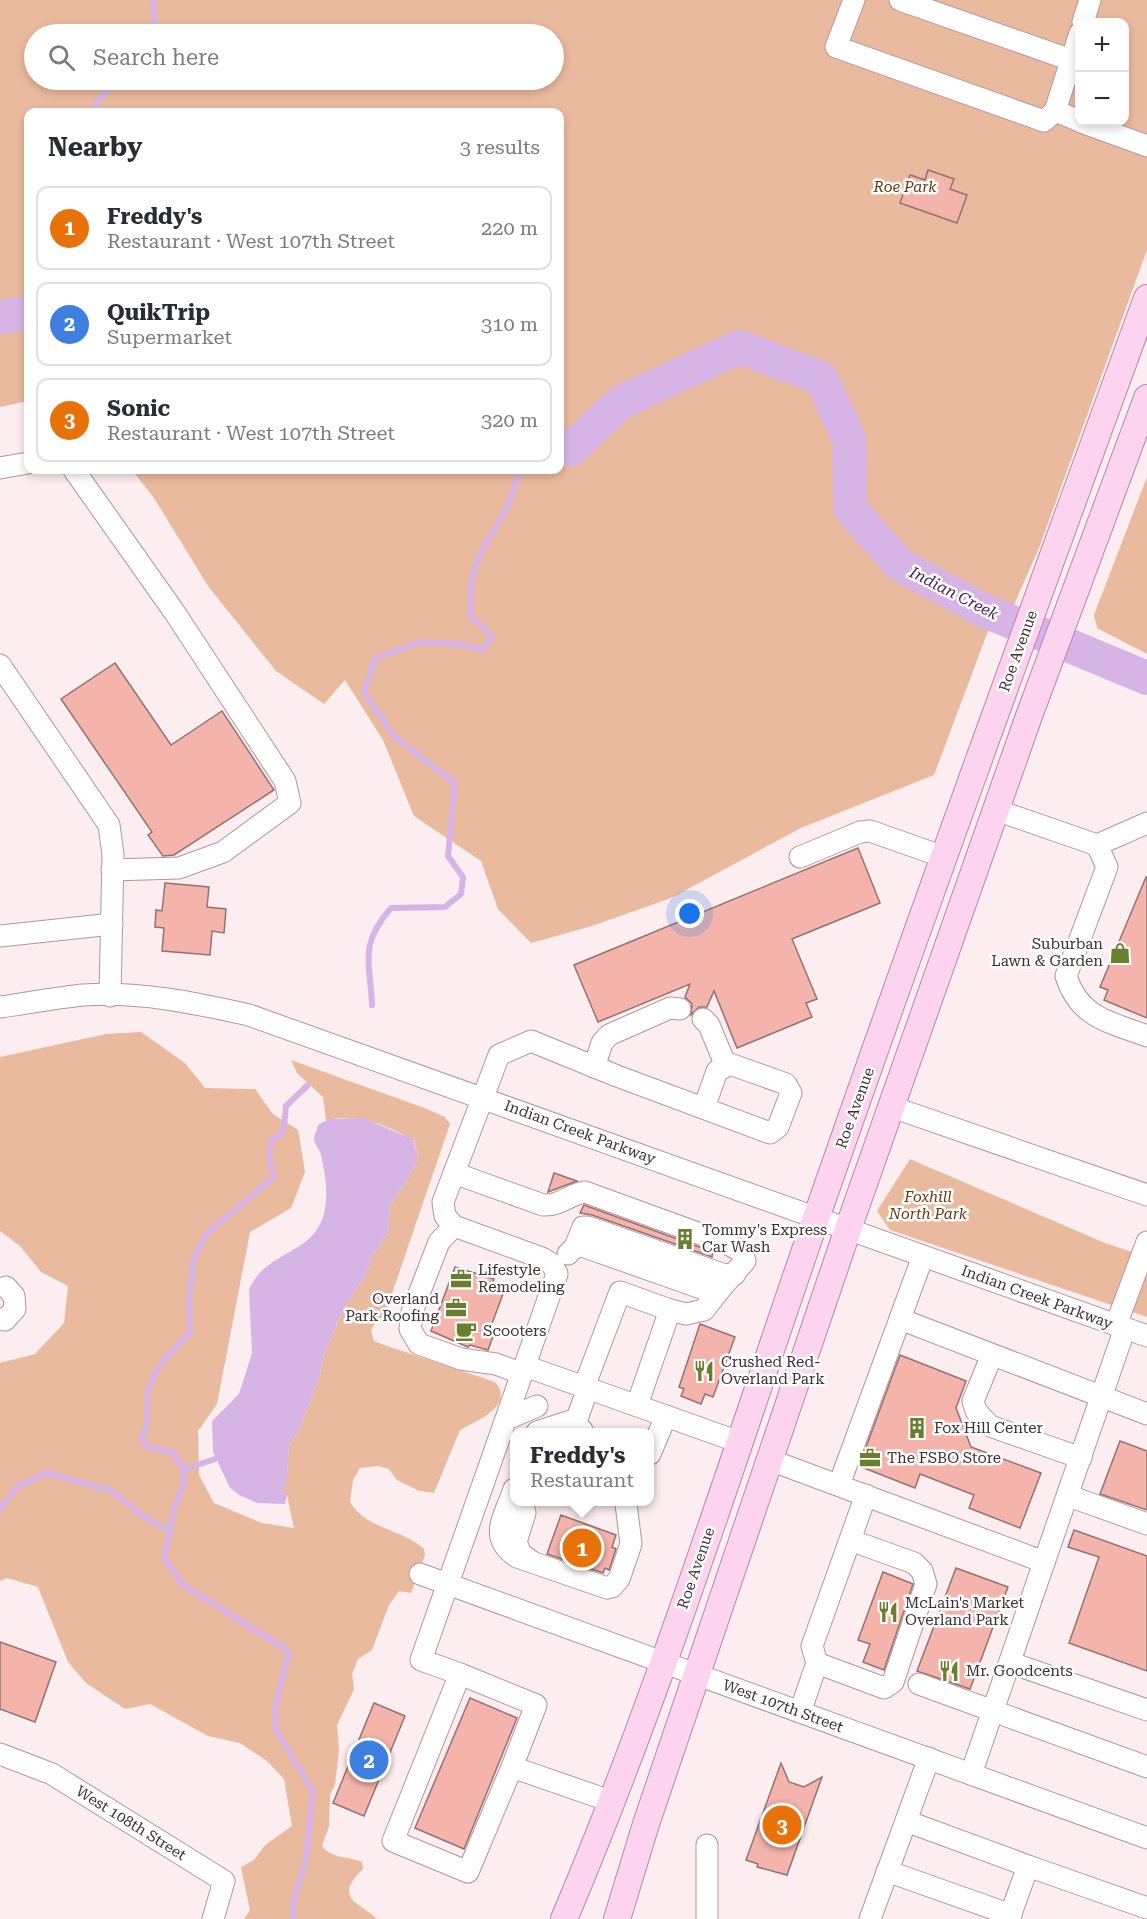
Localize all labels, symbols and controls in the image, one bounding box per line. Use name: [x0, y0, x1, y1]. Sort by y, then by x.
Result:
map controls: [1075, 18, 1129, 126]
button: +: [1075, 18, 1129, 72]
search box: [24, 24, 564, 90]
icon: search: [45, 41, 78, 74]
text: Search here: [93, 45, 219, 70]
button: −: [1075, 72, 1129, 126]
text: Nearby: [48, 132, 142, 162]
text: 3 results: [460, 135, 540, 159]
park label: Roe Park: [873, 178, 937, 196]
text: Freddy's: [107, 204, 202, 229]
text: 1: [64, 216, 75, 240]
text: 220 m: [481, 216, 538, 240]
text: Restaurant · West 107th Street: [107, 229, 395, 253]
text: QuikTrip: [107, 300, 210, 325]
text: 2: [64, 312, 75, 336]
text: 310 m: [481, 312, 538, 336]
text: Supermarket: [107, 325, 232, 349]
text: Sonic: [107, 396, 170, 421]
text: 3: [64, 408, 75, 432]
text: 320 m: [481, 408, 538, 432]
text: Restaurant · West 107th Street: [107, 421, 395, 445]
water label: Indian Creek: [906, 562, 1002, 624]
street label: Roe Avenue: [995, 608, 1041, 694]
your location: [675, 899, 704, 928]
place label: Suburban Lawn & Garden: [991, 935, 1103, 970]
shop icon: Suburban Lawn & Garden: [1108, 941, 1132, 965]
street label: Roe Avenue: [832, 1065, 878, 1151]
street label: Indian Creek Parkway: [502, 1096, 658, 1168]
park label: Foxhill North Park: [888, 1188, 968, 1223]
place label: Tommy's Express Car Wash: [702, 1221, 827, 1256]
building icon: Tommy's Express Car Wash: [673, 1227, 697, 1251]
place label: Lifestyle Remodeling: [478, 1261, 565, 1296]
street label: Indian Creek Parkway: [959, 1261, 1115, 1333]
office icon: Lifestyle Remodeling: [449, 1267, 473, 1291]
place label: Overland Park Roofing: [345, 1290, 439, 1325]
office icon: Overland Park Roofing: [444, 1296, 468, 1320]
cafe icon: Scooters: [454, 1319, 478, 1343]
place label: Scooters: [483, 1322, 546, 1340]
place label: Crushed Red- Overland Park: [721, 1353, 825, 1388]
restaurant icon: Crushed Red- Overland Park: [692, 1359, 716, 1383]
building icon: Fox Hill Center: [905, 1416, 929, 1440]
place label: Fox Hill Center: [934, 1419, 1043, 1437]
popup: [510, 1428, 654, 1506]
text: Freddy's: [530, 1443, 625, 1468]
office icon: The FSBO Store: [858, 1446, 882, 1470]
place label: The FSBO Store: [887, 1449, 1001, 1467]
text: Restaurant: [530, 1468, 634, 1492]
street label: Roe Avenue: [674, 1525, 718, 1611]
pin: 1: [562, 1526, 602, 1570]
place label: McLain's Market Overland Park: [905, 1594, 1025, 1629]
restaurant icon: McLain's Market Overland Park: [876, 1600, 900, 1624]
restaurant icon: Mr. Goodcents: [937, 1659, 961, 1683]
place label: Mr. Goodcents: [966, 1662, 1073, 1680]
street label: West 107th Street: [720, 1676, 846, 1736]
pin: 2: [350, 1738, 388, 1782]
street label: West 108th Street: [73, 1782, 190, 1864]
pin: 3: [762, 1802, 802, 1848]

